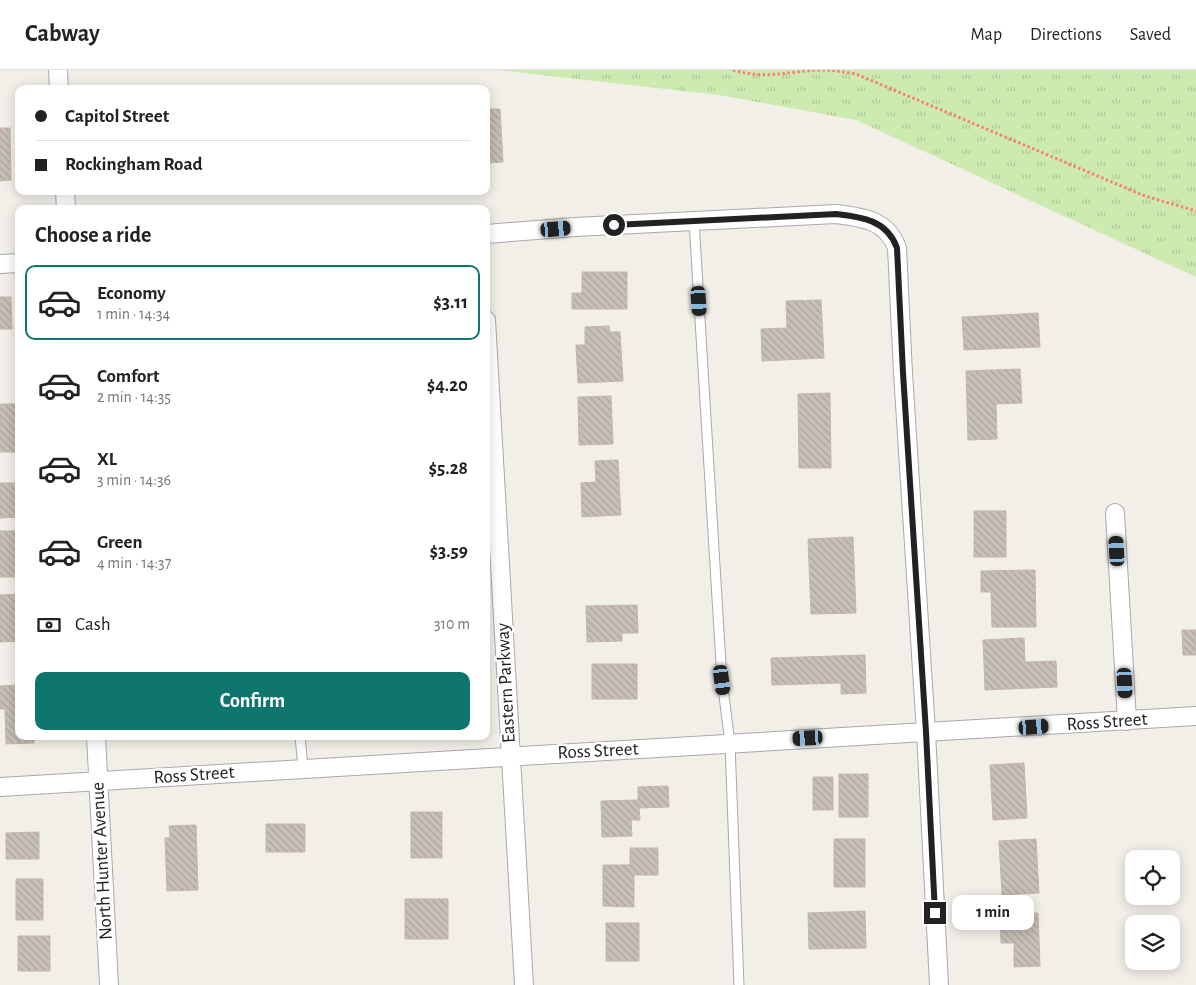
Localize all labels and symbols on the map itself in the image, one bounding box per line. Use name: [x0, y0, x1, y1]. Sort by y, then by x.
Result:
route start: [603, 214, 625, 236]
car: [540, 220, 571, 238]
car: [690, 286, 707, 316]
car: [1108, 536, 1125, 566]
street label: Eastern Parkway: [493, 622, 519, 744]
car: [712, 664, 731, 696]
car: [1116, 668, 1133, 698]
street label: Ross Street: [1066, 710, 1148, 734]
car: [1018, 718, 1049, 736]
car: [792, 730, 823, 746]
street label: Ross Street: [557, 739, 639, 763]
street label: Ross Street: [153, 763, 235, 787]
street label: North Hunter Avenue: [88, 781, 116, 941]
callout: 1 min: [952, 896, 1035, 930]
route end: [924, 902, 946, 924]

